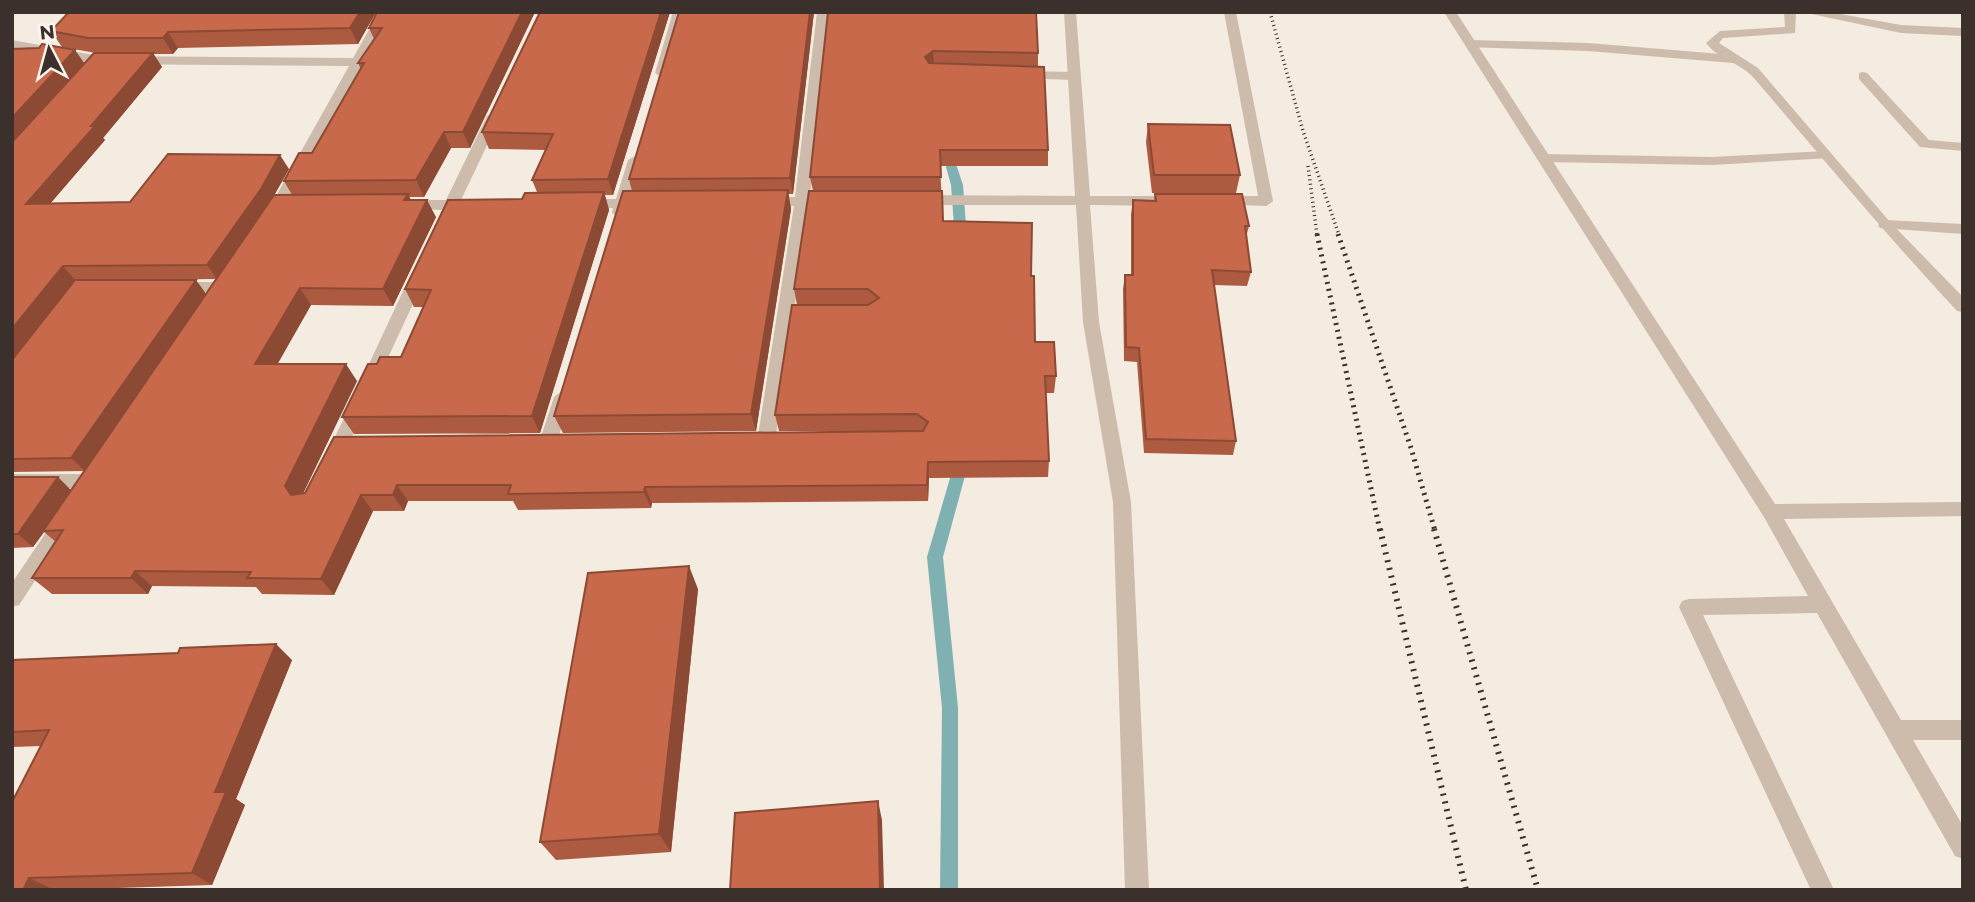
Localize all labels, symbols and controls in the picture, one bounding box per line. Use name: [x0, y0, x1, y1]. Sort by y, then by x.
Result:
north arrow: [14, 14, 84, 84]
text: N: [38, 20, 56, 45]

